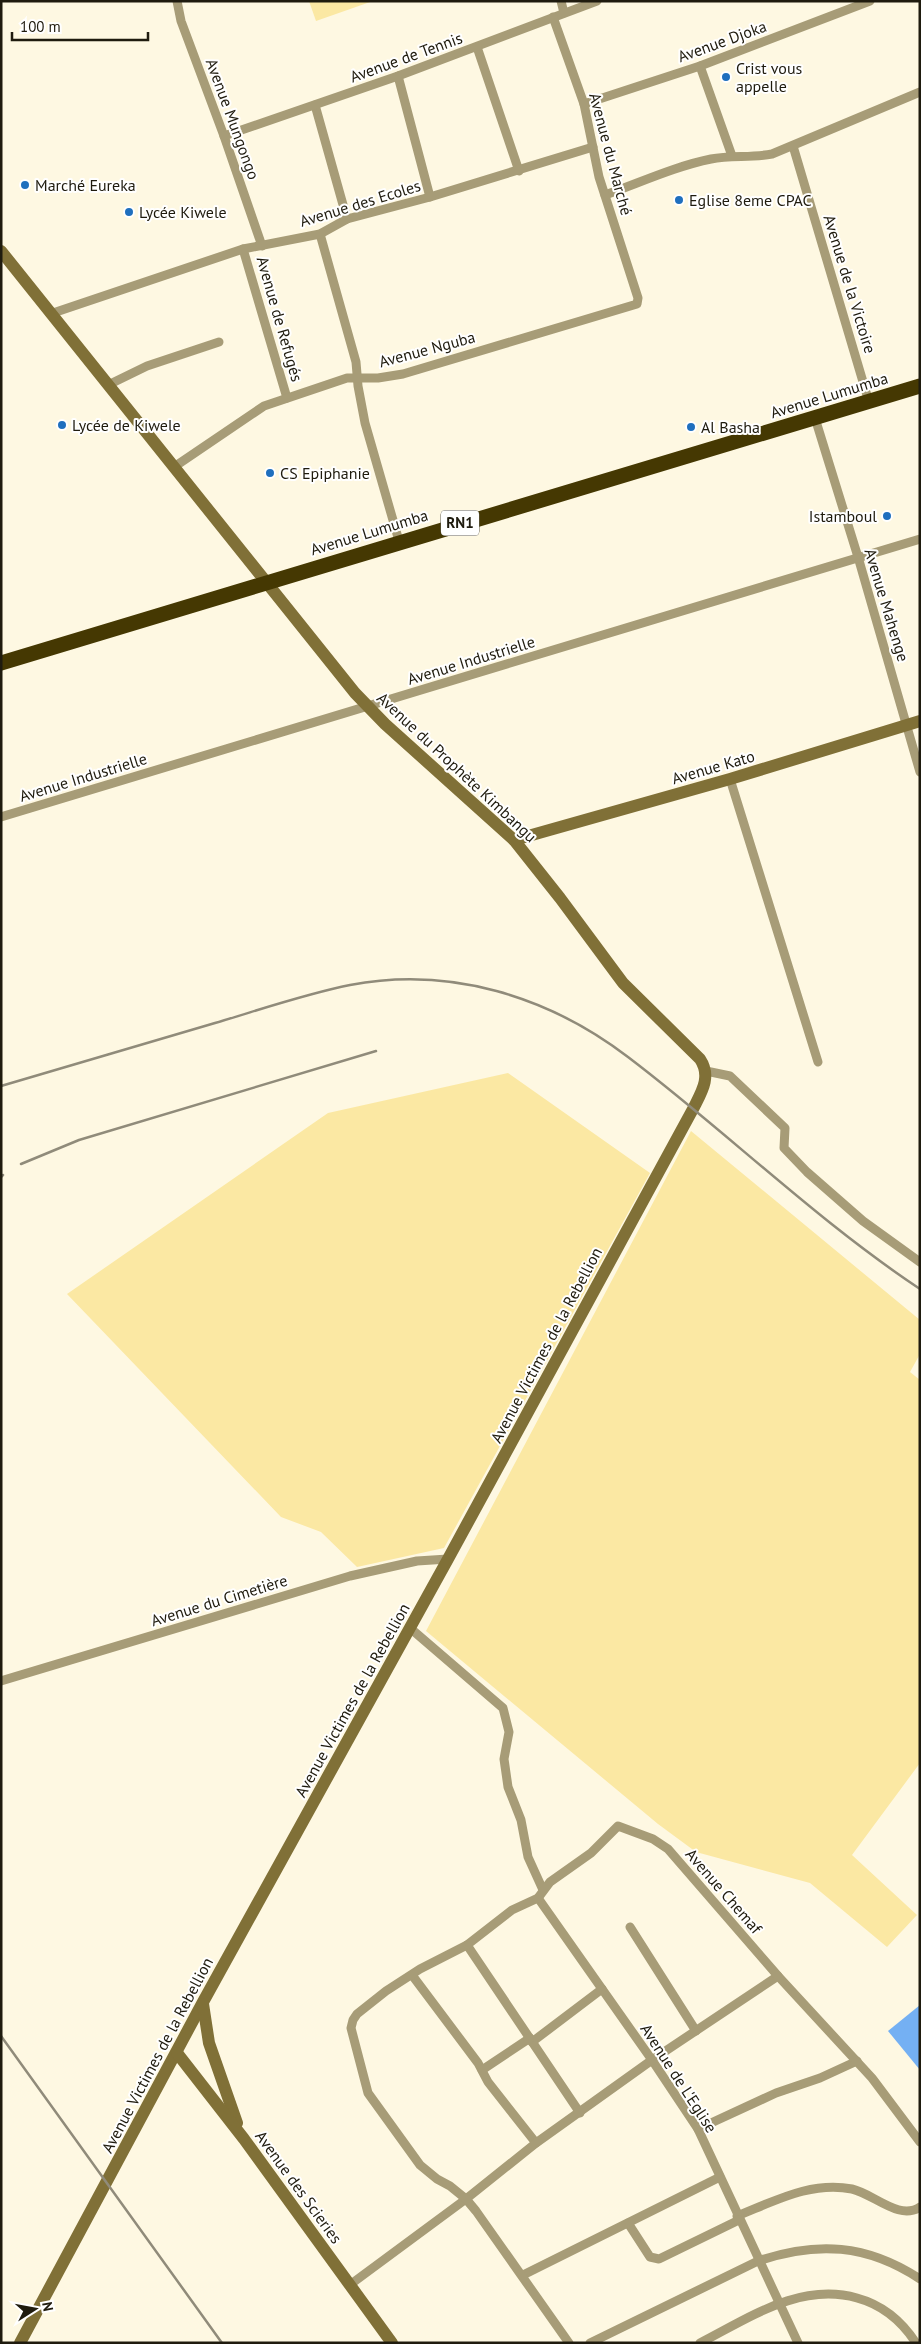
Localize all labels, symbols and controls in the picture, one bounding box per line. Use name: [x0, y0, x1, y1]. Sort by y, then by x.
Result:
scale bar: [12, 10, 149, 42]
street label: Avenue Djoka: [675, 16, 769, 66]
text: 100 m: [20, 17, 61, 36]
street label: Avenue de Tennis: [347, 27, 465, 87]
street label: Avenue Mungongo: [202, 56, 264, 182]
place label: Crist vous appelle: [736, 58, 803, 96]
marker: Crist vous appelle: [720, 71, 732, 83]
street label: Avenue du Marché: [585, 91, 637, 217]
place label: Marché Eureka: [35, 175, 136, 195]
street label: Avenue des Ecoles: [297, 175, 423, 231]
marker: Marché Eureka: [19, 179, 31, 191]
place label: Eglise 8eme CPAC: [689, 190, 812, 210]
marker: Eglise 8eme CPAC: [673, 194, 685, 206]
place label: Lycée Kiwele: [139, 202, 227, 222]
marker: Lycée Kiwele: [123, 206, 135, 218]
street label: Avenue de la Victoire: [819, 212, 881, 356]
street label: Avenue de Refugés: [253, 254, 308, 384]
street label: Avenue Nguba: [377, 327, 477, 371]
street label: Avenue Lumumba: [768, 368, 890, 422]
place label: Lycée de Kiwele: [72, 415, 181, 435]
place label: Al Basha: [701, 417, 760, 437]
marker: Lycée de Kiwele: [56, 419, 68, 431]
marker: Al Basha: [685, 421, 697, 433]
place label: CS Epiphanie: [280, 463, 370, 483]
marker: CS Epiphanie: [264, 467, 276, 479]
street label: Avenue Lumumba: [308, 505, 430, 559]
place label: Istamboul: [809, 506, 877, 526]
road number: RN1: [441, 510, 479, 536]
marker: Istamboul: [881, 510, 893, 522]
street label: Avenue Mahenge: [860, 546, 914, 664]
street label: Avenue Industrielle: [405, 631, 537, 689]
street label: Avenue du Prophète Kimbangu: [373, 688, 541, 846]
street label: Avenue Kato: [669, 746, 757, 788]
street label: Avenue Industrielle: [17, 748, 149, 806]
street label: Avenue Victimes de la Rebellion: [486, 1244, 606, 1446]
street label: Avenue du Cimetière: [148, 1570, 290, 1630]
street label: Avenue Victimes de la Rebellion: [290, 1600, 414, 1800]
street label: Avenue Chemaf: [682, 1844, 767, 1938]
street label: Avenue Victimes de la Rebellion: [97, 1954, 217, 2156]
street label: Avenue de L'Eglise: [636, 2020, 722, 2136]
street label: Avenue des Scieries: [251, 2127, 347, 2248]
north arrow: [10, 2284, 60, 2334]
text: N: [38, 2300, 57, 2313]

